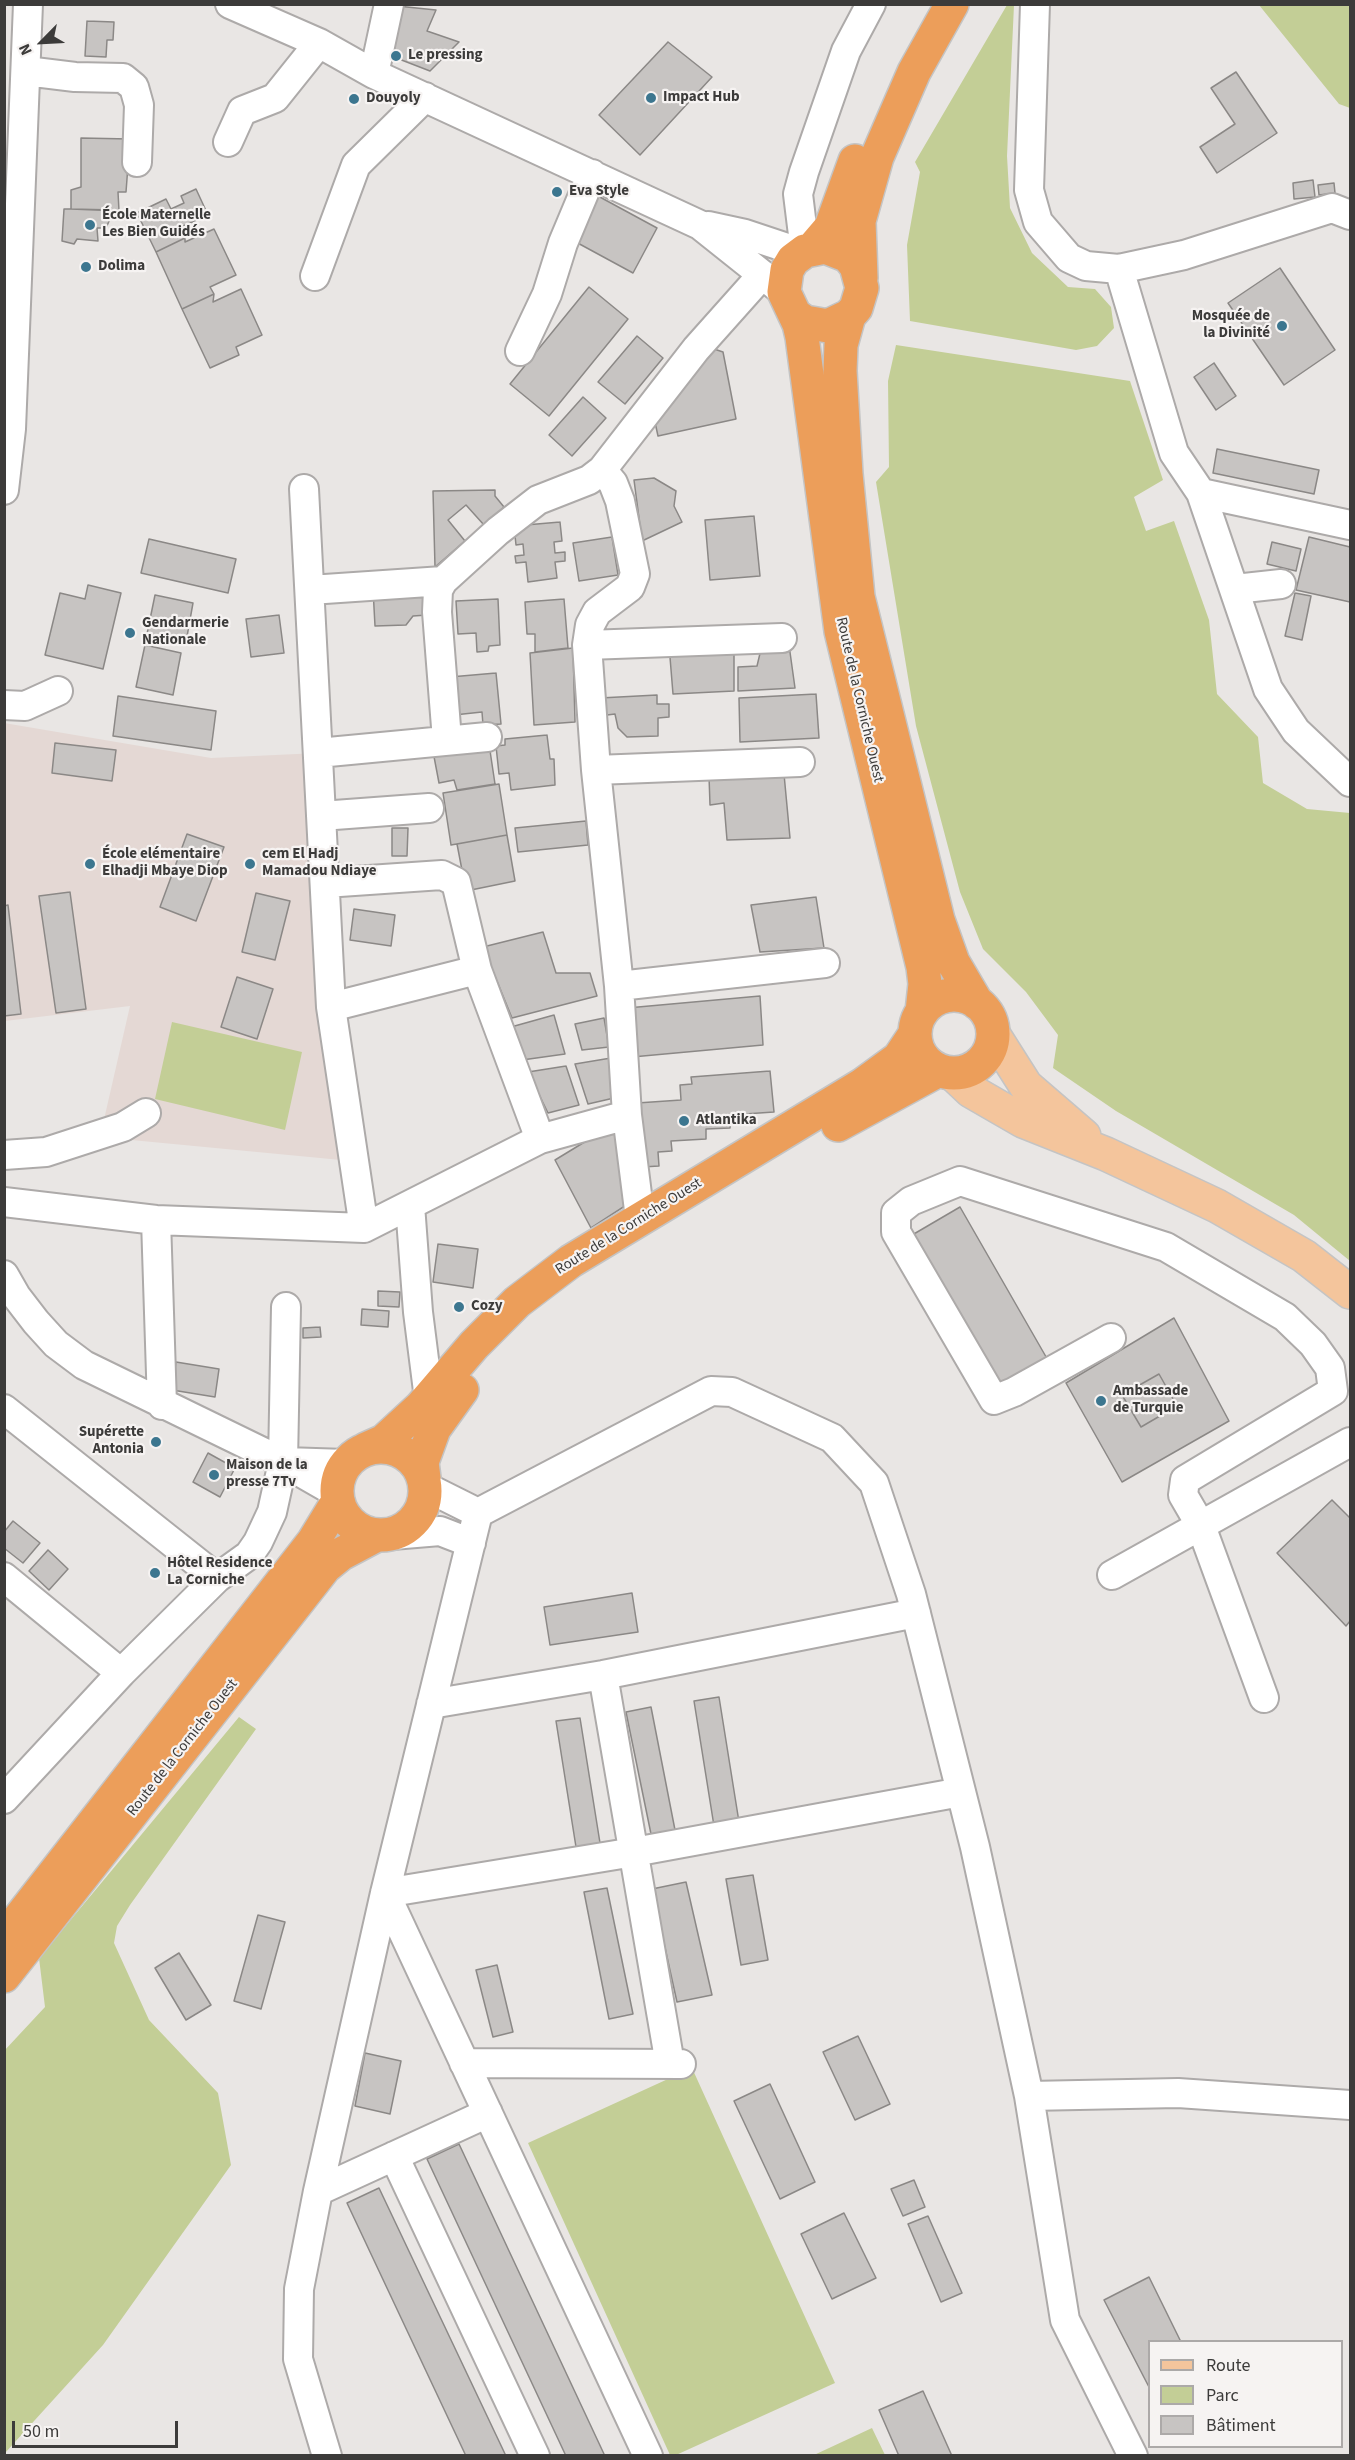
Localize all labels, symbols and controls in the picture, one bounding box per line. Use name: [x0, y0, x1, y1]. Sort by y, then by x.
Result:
north arrow: [12, 12, 72, 72]
text: N: [13, 40, 38, 59]
place label: Le pressing: [408, 47, 483, 65]
marker: Le pressing: [389, 49, 403, 63]
place label: Impact Hub: [663, 89, 740, 107]
place label: Douyoly: [366, 90, 420, 108]
marker: Impact Hub: [644, 91, 658, 105]
marker: Douyoly: [347, 92, 361, 106]
place label: Eva Style: [569, 183, 629, 201]
marker: Eva Style: [550, 185, 564, 199]
place label: École Maternelle Les Bien Guidés: [102, 207, 211, 242]
marker: École Maternelle Les Bien Guidés: [83, 218, 97, 232]
place label: Dolima: [98, 258, 145, 276]
marker: Dolima: [79, 260, 93, 274]
place label: Mosquée de la Divinité: [1192, 308, 1270, 343]
marker: Mosquée de la Divinité: [1275, 319, 1289, 333]
place label: Gendarmerie Nationale: [142, 615, 229, 650]
street label: Route de la Corniche Ouest: [831, 616, 887, 784]
marker: Gendarmerie Nationale: [123, 626, 137, 640]
place label: École elémentaire Elhadji Mbaye Diop: [102, 846, 228, 881]
place label: cem El Hadj Mamadou Ndiaye: [262, 846, 377, 881]
marker: École elémentaire Elhadji Mbaye Diop: [83, 857, 97, 871]
marker: cem El Hadj Mamadou Ndiaye: [243, 857, 257, 871]
place label: Atlantika: [696, 1112, 757, 1130]
marker: Atlantika: [677, 1114, 691, 1128]
street label: Route de la Corniche Ouest: [553, 1175, 705, 1279]
place label: Cozy: [471, 1298, 502, 1316]
marker: Cozy: [452, 1300, 466, 1314]
place label: Ambassade de Turquie: [1113, 1383, 1188, 1418]
marker: Ambassade de Turquie: [1094, 1394, 1108, 1408]
place label: Supérette Antonia: [79, 1424, 144, 1459]
marker: Supérette Antonia: [149, 1435, 163, 1449]
place label: Maison de la presse 7Tv: [226, 1457, 308, 1492]
marker: Maison de la presse 7Tv: [207, 1468, 221, 1482]
place label: Hôtel Residence La Corniche: [167, 1555, 272, 1590]
marker: Hôtel Residence La Corniche: [148, 1566, 162, 1580]
street label: Route de la Corniche Ouest: [124, 1676, 242, 1820]
legend: [1148, 2340, 1343, 2448]
text: Route: [1206, 2353, 1250, 2378]
text: Parc: [1206, 2383, 1239, 2408]
scale bar: [15, 2409, 182, 2447]
text: Bâtiment: [1206, 2413, 1276, 2438]
text: 50 m: [23, 2419, 59, 2444]

